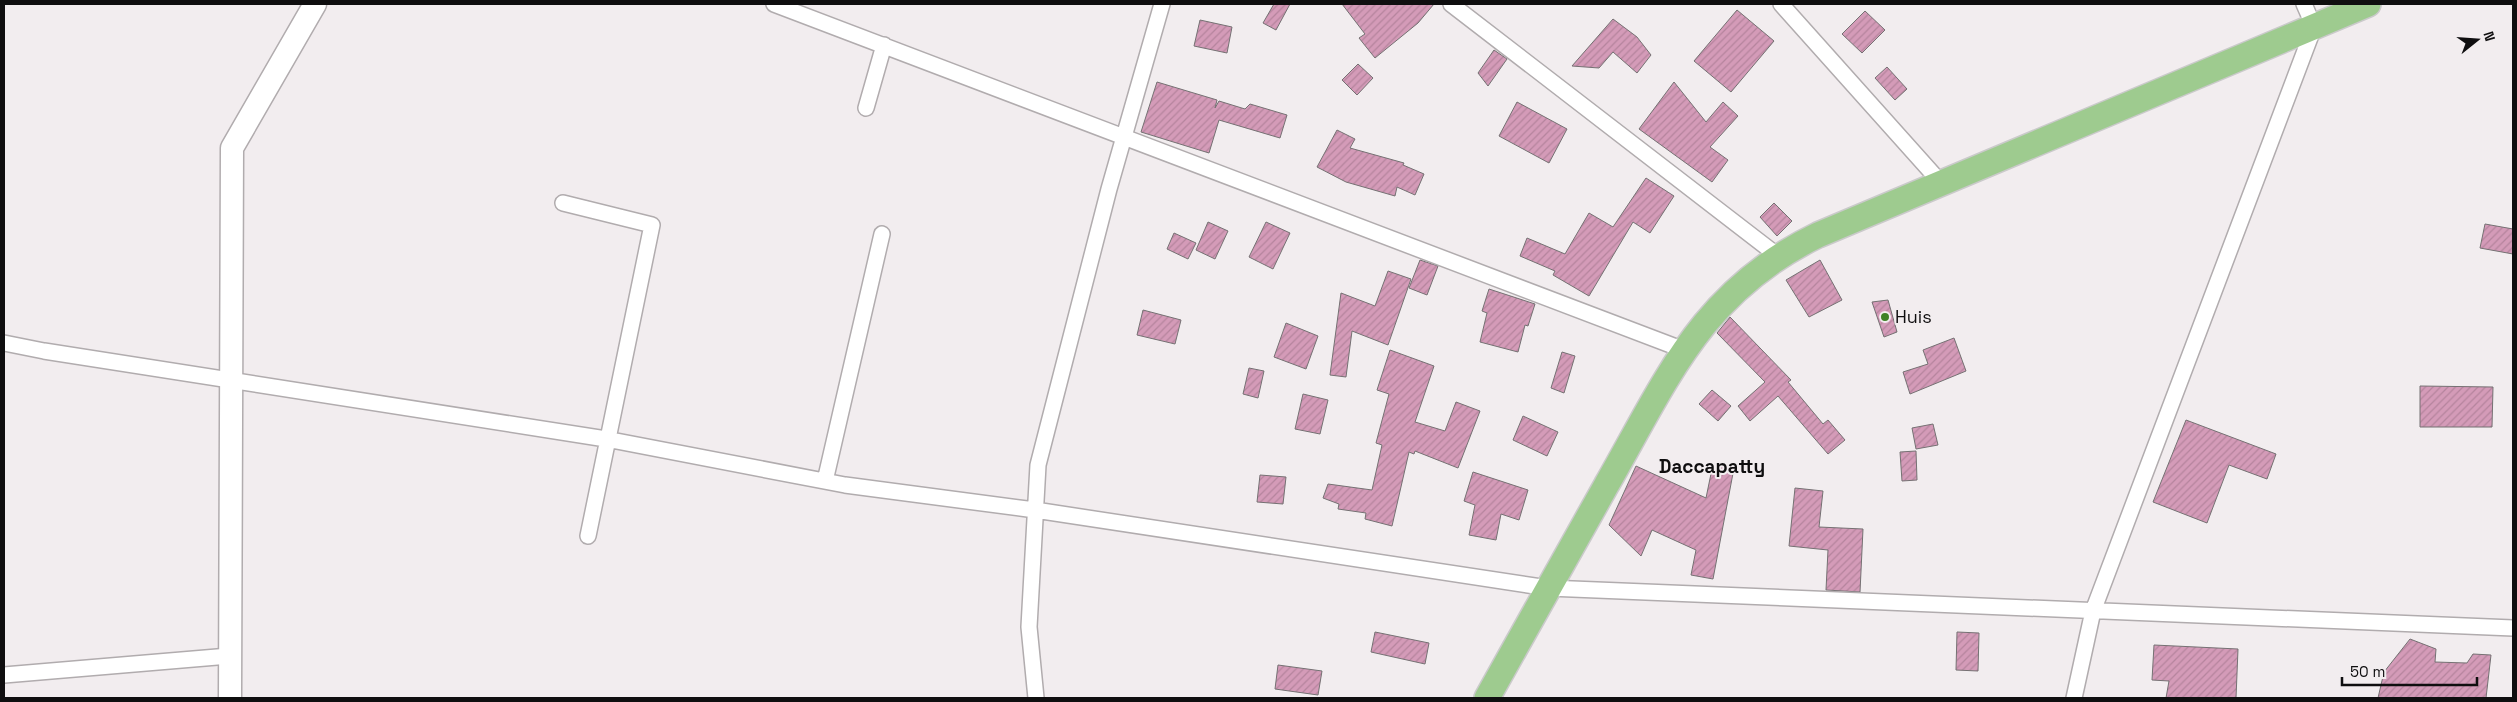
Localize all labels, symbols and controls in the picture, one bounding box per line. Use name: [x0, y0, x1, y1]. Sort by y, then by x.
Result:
north arrow: [2452, 15, 2502, 65]
text: N: [2479, 29, 2499, 43]
place label: Huis: [1895, 305, 1932, 328]
marker: Huis: [1879, 311, 1891, 323]
district label: Daccapatty: [1659, 454, 1765, 479]
scale bar: [2342, 654, 2477, 686]
text: 50 m: [2350, 662, 2385, 681]

